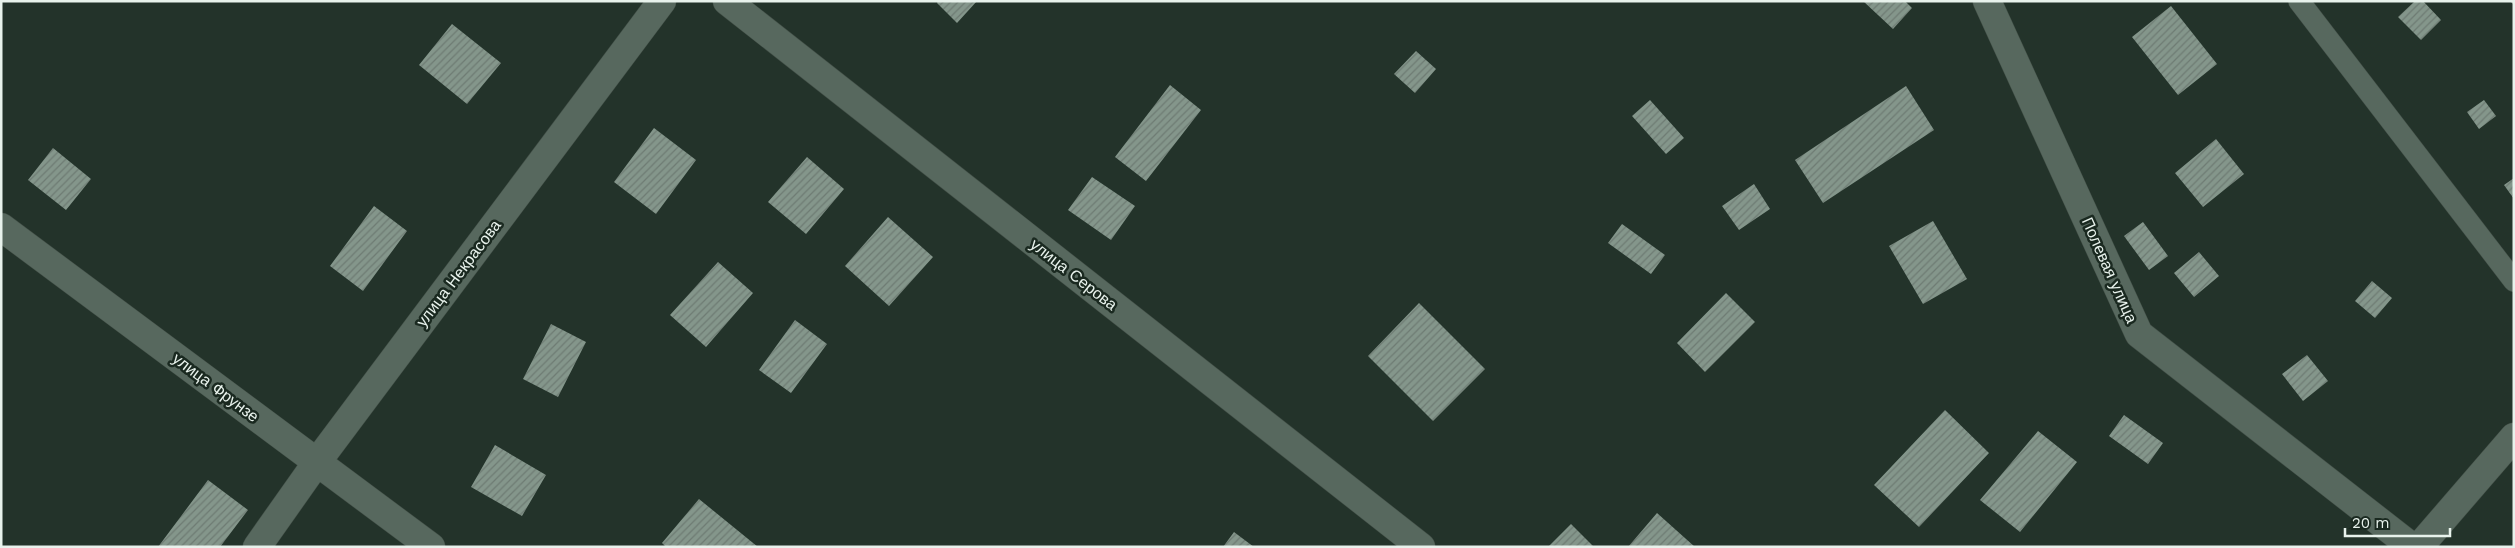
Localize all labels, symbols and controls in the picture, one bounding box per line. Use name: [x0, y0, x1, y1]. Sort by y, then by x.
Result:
street label: Полевая улица: [2078, 214, 2141, 326]
street label: улица Некрасова: [412, 216, 505, 331]
street label: улица Серова: [1027, 235, 1121, 314]
street label: улица Фрунзе: [169, 349, 263, 426]
scale bar: [2345, 506, 2450, 538]
text: 20 m: [2352, 514, 2390, 532]

